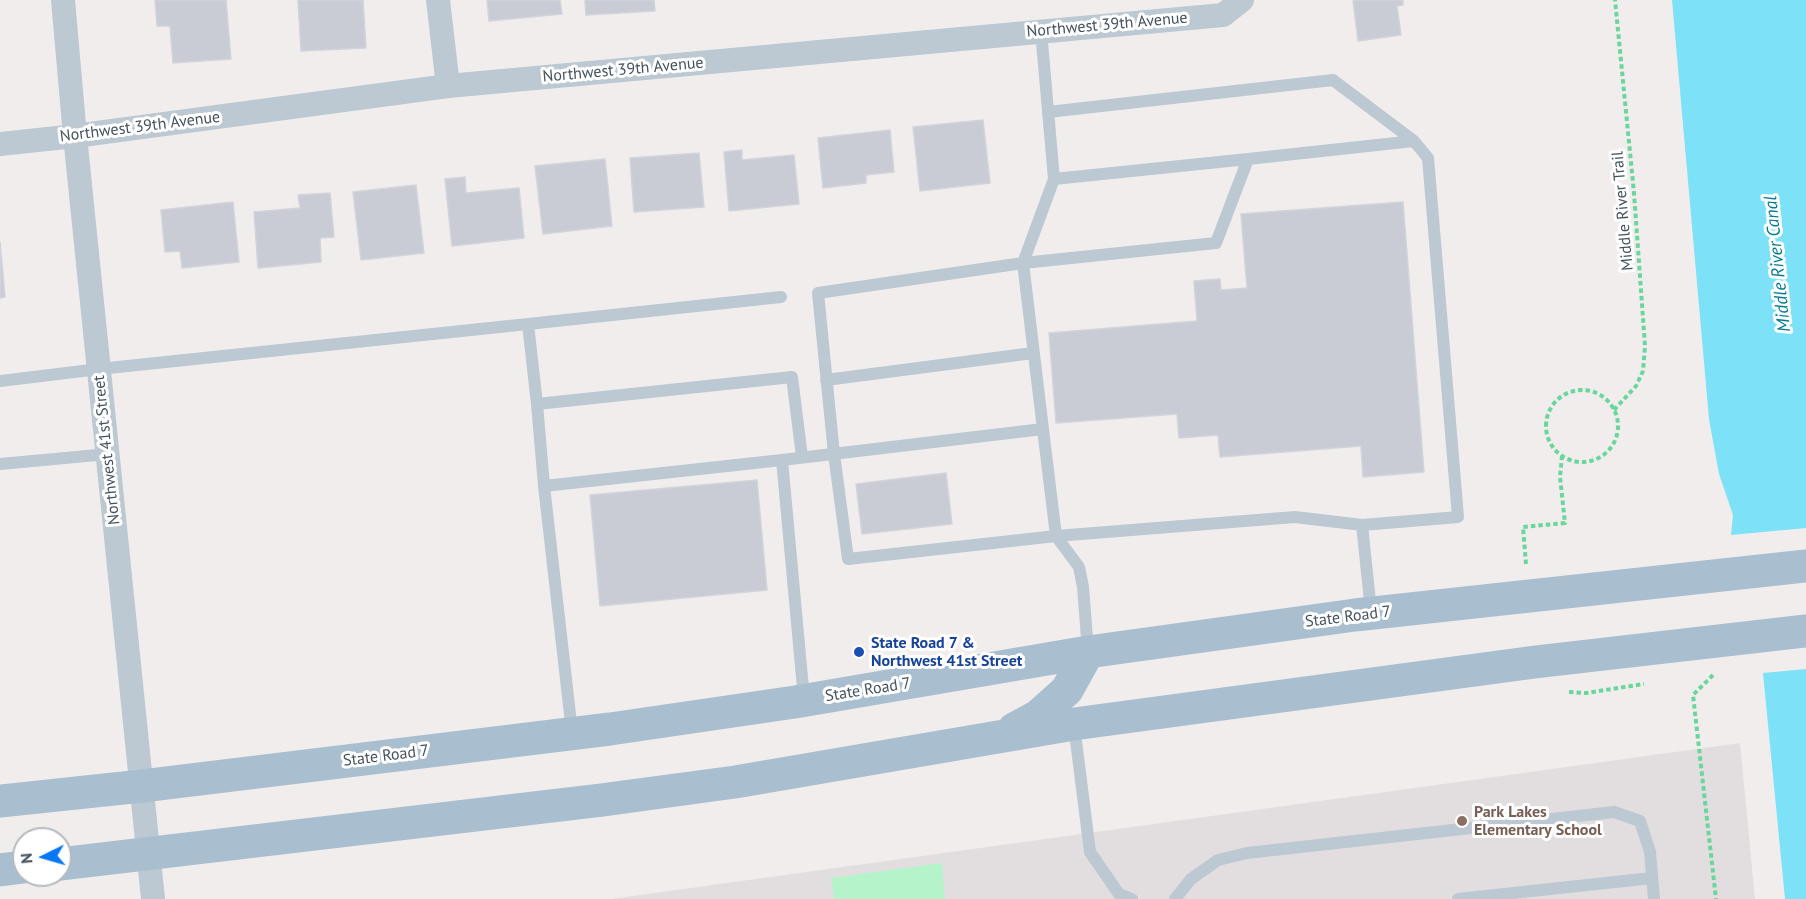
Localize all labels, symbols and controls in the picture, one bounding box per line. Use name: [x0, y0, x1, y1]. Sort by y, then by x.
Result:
street label: Northwest 39th Avenue: [1026, 8, 1188, 42]
street label: Northwest 39th Avenue: [542, 53, 704, 87]
street label: Northwest 39th Avenue: [59, 108, 221, 146]
street label: Middle River Trail: [1608, 150, 1638, 272]
water label: Middle River Canal: [1760, 195, 1796, 333]
street label: Northwest 41st Street: [90, 374, 124, 526]
street label: State Road 7: [1304, 602, 1392, 632]
place label: State Road 7 & Northwest 41st Street: [871, 633, 1022, 671]
marker: State Road 7 & Northwest 41st Street: [852, 645, 866, 659]
street label: State Road 7: [824, 674, 912, 706]
street label: State Road 7: [342, 741, 430, 771]
place label: Park Lakes Elementary School: [1474, 802, 1602, 840]
marker: Park Lakes Elementary School: [1455, 814, 1469, 828]
north arrow: [12, 827, 72, 887]
text: N: [16, 852, 36, 865]

